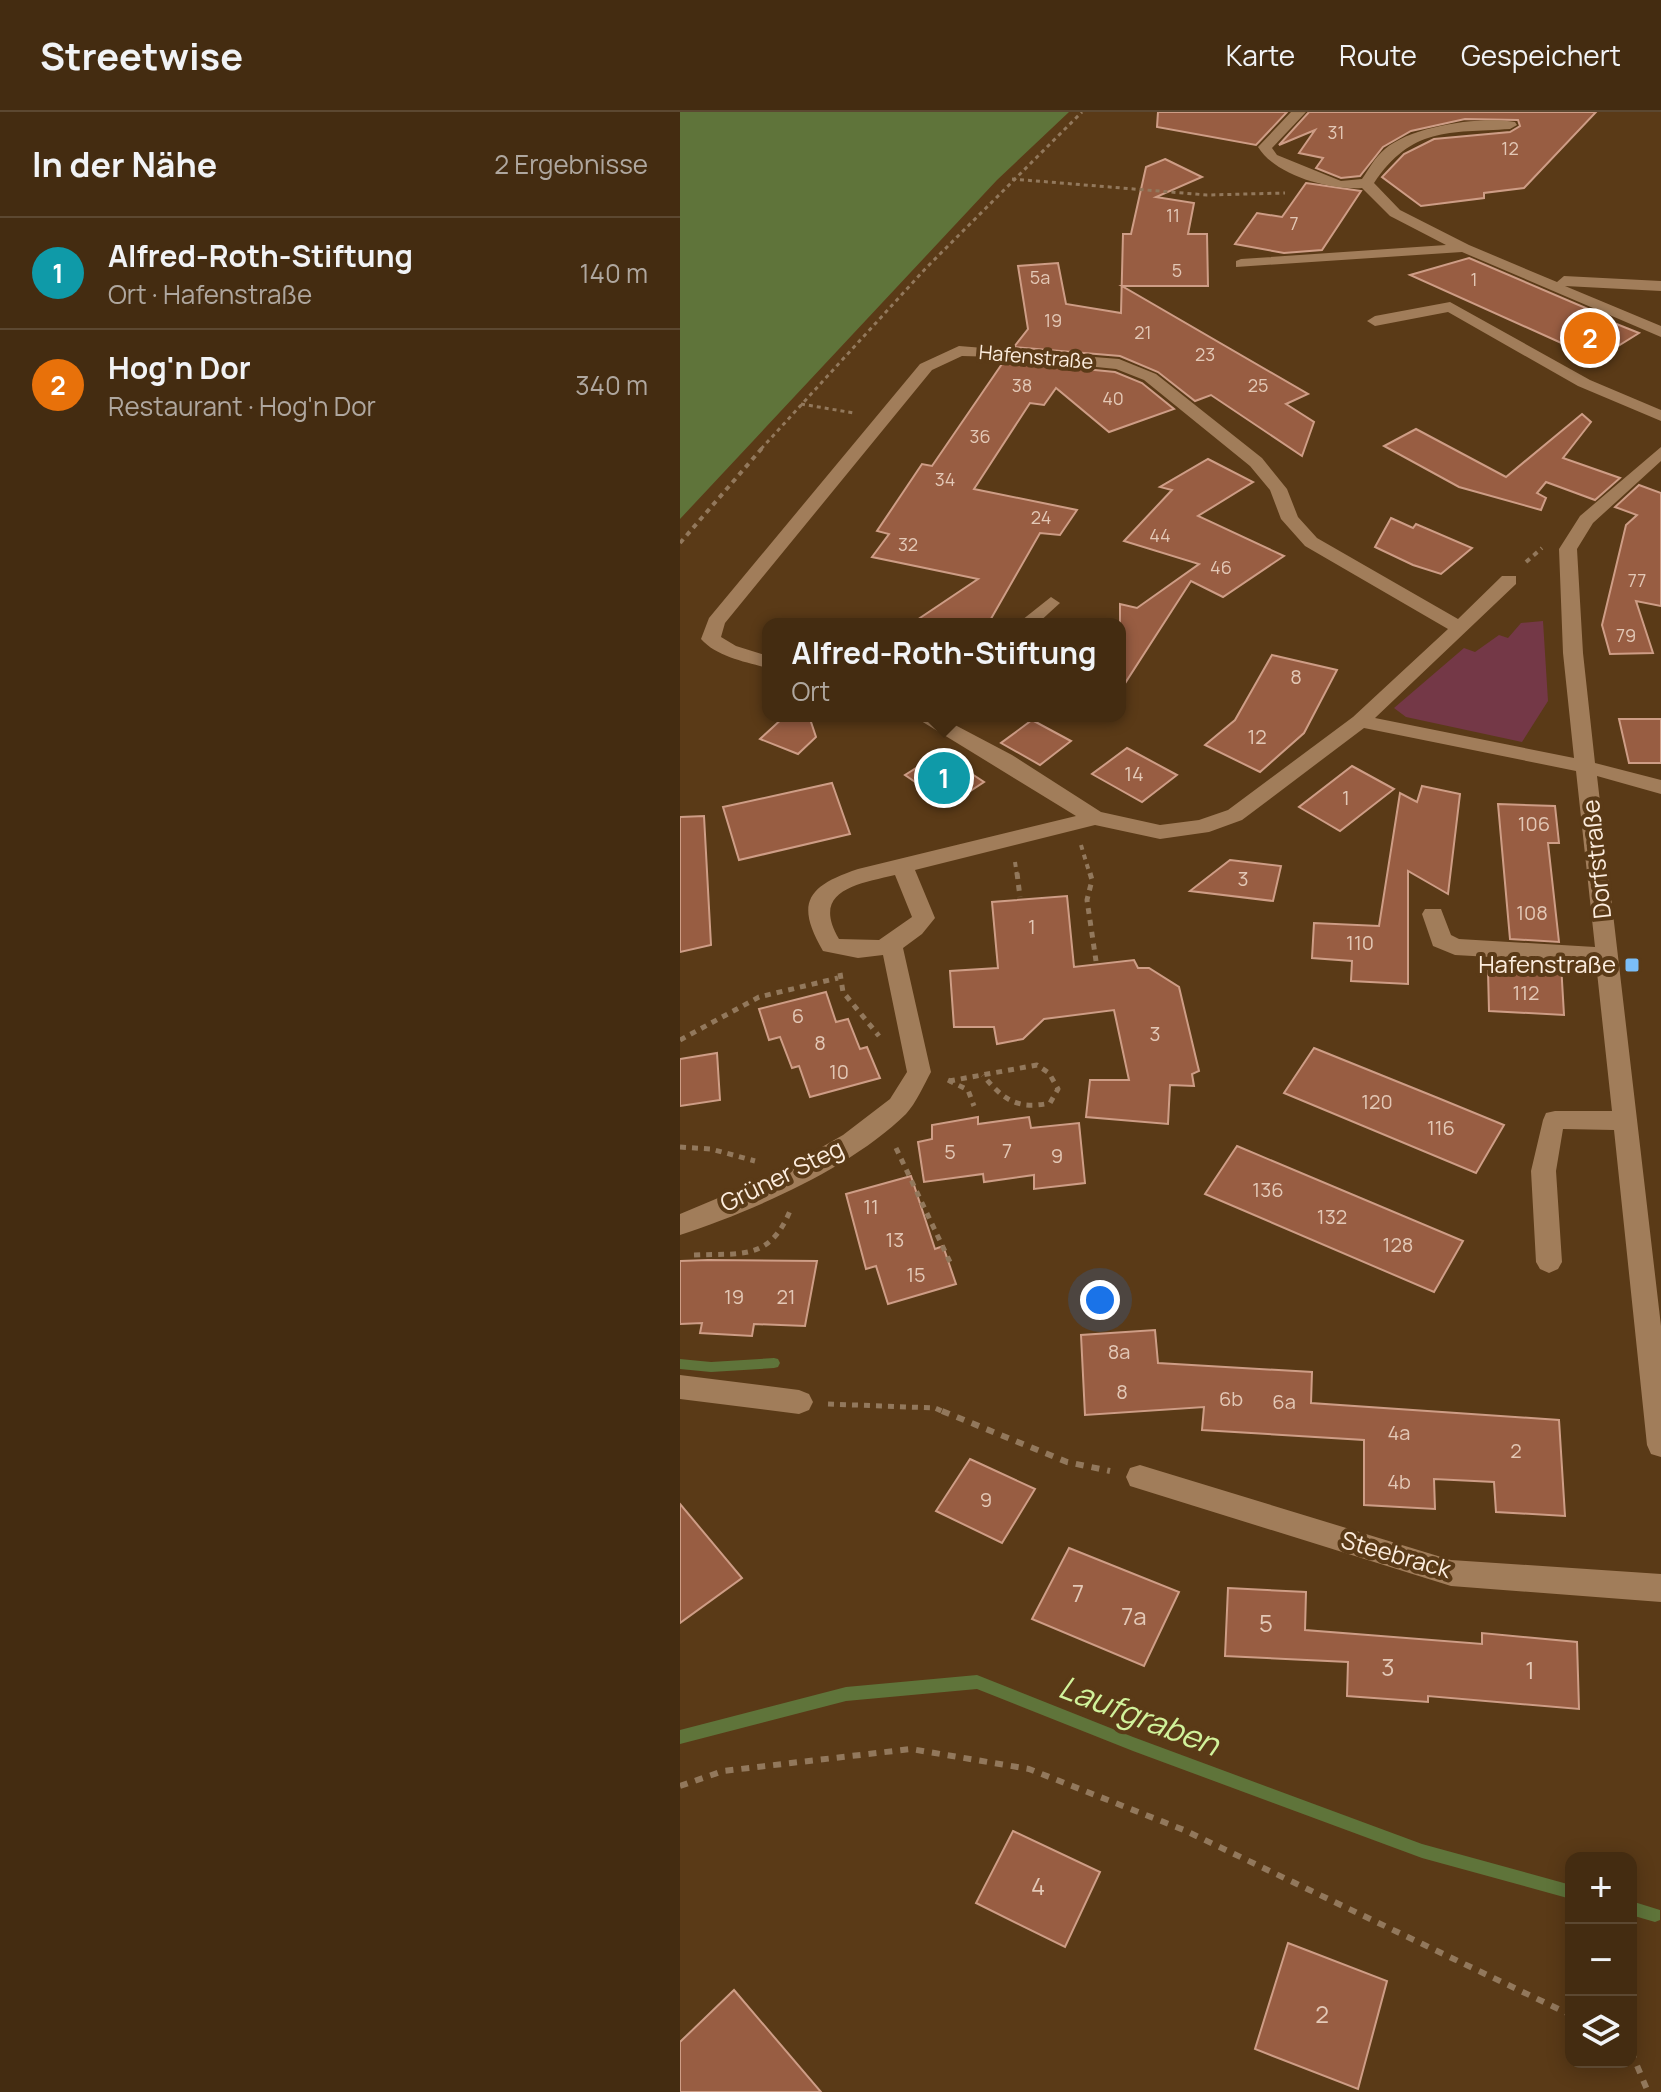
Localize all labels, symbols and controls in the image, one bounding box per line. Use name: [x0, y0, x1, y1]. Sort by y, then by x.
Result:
text: Streetwise: [40, 29, 243, 81]
text: Karte: [1226, 36, 1295, 74]
text: Route: [1339, 36, 1417, 74]
text: Gespeichert: [1461, 36, 1621, 74]
house number: 31: [1328, 120, 1344, 144]
house number: 12: [1501, 136, 1519, 160]
text: In der Nähe: [32, 141, 217, 187]
text: 2 Ergebnisse: [494, 146, 648, 182]
house number: 11: [1166, 203, 1180, 227]
house number: 7: [1289, 211, 1299, 235]
text: Alfred-Roth-Stiftung: [108, 235, 413, 276]
text: 1: [52, 255, 64, 291]
text: 140 m: [579, 255, 648, 291]
house number: 5: [1172, 258, 1182, 282]
house number: 5a: [1030, 265, 1050, 289]
house number: 1: [1470, 267, 1478, 291]
text: Ort · Hafenstraße: [108, 276, 312, 312]
house number: 19: [1044, 308, 1062, 332]
pin: 2: [1564, 308, 1616, 368]
house number: 21: [1134, 320, 1152, 344]
street label: Hafenstraße: [978, 338, 1094, 375]
house number: 23: [1195, 342, 1215, 366]
text: Hog'n Dor: [108, 347, 251, 388]
text: 2: [50, 367, 66, 403]
text: 340 m: [575, 367, 648, 403]
house number: 38: [1012, 373, 1032, 397]
house number: 25: [1248, 373, 1268, 397]
house number: 40: [1102, 386, 1124, 410]
text: Restaurant · Hog'n Dor: [108, 388, 376, 424]
house number: 36: [969, 424, 991, 448]
house number: 34: [935, 467, 955, 491]
house number: 24: [1031, 505, 1051, 529]
house number: 44: [1149, 523, 1171, 547]
house number: 32: [898, 532, 918, 556]
house number: 46: [1210, 555, 1232, 579]
house number: 77: [1628, 568, 1646, 592]
popup: [762, 618, 1126, 722]
house number: 79: [1616, 623, 1636, 647]
text: Alfred-Roth-Stiftung: [792, 632, 1096, 673]
house number: 8: [1290, 663, 1302, 690]
text: Ort: [792, 673, 830, 709]
house number: 12: [1247, 723, 1267, 750]
pin: 1: [918, 748, 970, 808]
house number: 14: [1124, 760, 1144, 787]
house number: 1: [1342, 784, 1350, 811]
street label: Dorfstraße: [1573, 798, 1618, 920]
house number: 106: [1518, 810, 1550, 837]
house number: 3: [1237, 865, 1249, 892]
house number: 108: [1516, 899, 1548, 926]
house number: 1: [1028, 913, 1036, 940]
house number: 110: [1346, 929, 1374, 956]
place label: Hafenstraße: [1478, 947, 1616, 980]
marker: Hafenstraße: [1623, 956, 1641, 974]
house number: 112: [1513, 979, 1540, 1006]
house number: 6: [792, 1002, 804, 1029]
house number: 3: [1149, 1020, 1161, 1047]
house number: 8: [814, 1029, 826, 1056]
house number: 10: [829, 1058, 849, 1085]
house number: 120: [1361, 1088, 1393, 1115]
house number: 116: [1427, 1114, 1455, 1141]
street label: Grüner Steg: [714, 1131, 849, 1219]
house number: 7: [1002, 1137, 1012, 1164]
house number: 5: [944, 1138, 956, 1165]
house number: 9: [1051, 1142, 1063, 1169]
house number: 136: [1252, 1176, 1284, 1203]
house number: 11: [863, 1193, 879, 1220]
house number: 132: [1317, 1203, 1347, 1230]
house number: 13: [886, 1226, 904, 1253]
house number: 128: [1383, 1231, 1413, 1258]
house number: 15: [906, 1261, 926, 1288]
your location: [1080, 1280, 1120, 1320]
house number: 19: [724, 1283, 744, 1310]
house number: 21: [776, 1283, 796, 1310]
house number: 8a: [1108, 1338, 1130, 1365]
house number: 8: [1116, 1378, 1128, 1405]
house number: 6b: [1219, 1385, 1243, 1412]
house number: 6a: [1272, 1388, 1296, 1415]
house number: 4a: [1388, 1419, 1410, 1446]
house number: 2: [1510, 1437, 1522, 1464]
house number: 4b: [1387, 1468, 1411, 1495]
house number: 9: [980, 1486, 992, 1513]
street label: Steebrack: [1338, 1522, 1456, 1585]
house number: 7: [1072, 1576, 1084, 1609]
house number: 7a: [1121, 1599, 1147, 1632]
house number: 5: [1259, 1606, 1273, 1639]
house number: 3: [1381, 1650, 1395, 1683]
house number: 1: [1525, 1653, 1535, 1686]
water label: Laufgraben: [1053, 1664, 1227, 1766]
map controls: [1565, 1852, 1637, 2068]
button: +: [1565, 1852, 1637, 1924]
house number: 4: [1031, 1869, 1045, 1902]
button: −: [1565, 1924, 1637, 1996]
button: layers: [1565, 1996, 1637, 2068]
house number: 2: [1315, 1997, 1329, 2030]

